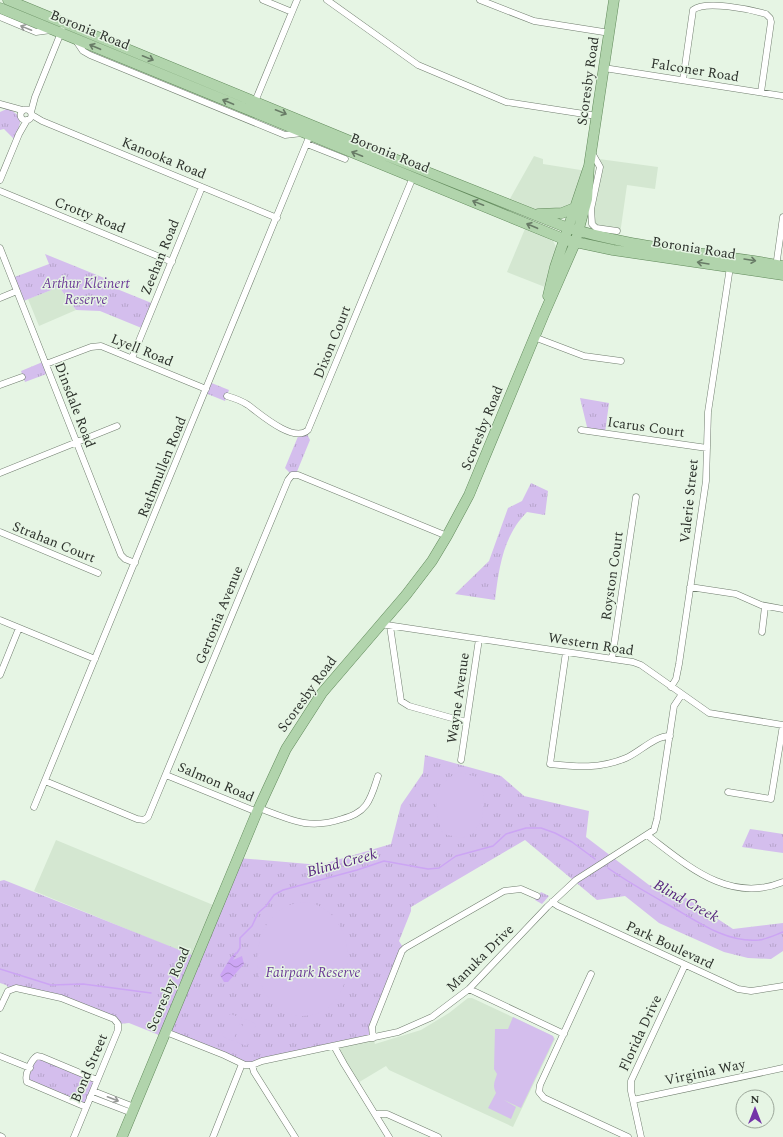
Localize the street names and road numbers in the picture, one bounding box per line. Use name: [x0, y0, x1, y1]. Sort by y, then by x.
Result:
street label: Boronia Road: [47, 4, 133, 56]
street label: Scoresby Road: [571, 35, 605, 127]
street label: Falconer Road: [649, 53, 741, 87]
street label: Boronia Road: [347, 127, 433, 179]
street label: Kanooka Road: [119, 132, 210, 185]
street label: Crotty Road: [51, 191, 129, 239]
street label: Zeehan Road: [135, 216, 185, 298]
street label: Boronia Road: [651, 231, 737, 265]
street label: Dixon Court: [308, 302, 356, 382]
street label: Lyell Road: [108, 328, 176, 372]
street label: Dinsdale Road: [49, 359, 101, 451]
street label: Scoresby Road: [455, 382, 509, 474]
street label: Icarus Court: [606, 411, 686, 443]
street label: Rathmullen Road: [132, 413, 192, 521]
street label: Valerie Street: [674, 458, 704, 544]
street label: Strahan Court: [9, 516, 99, 568]
street label: Royston Court: [595, 530, 629, 622]
street label: Gertonia Avenue: [190, 562, 248, 667]
street label: Western Road: [547, 627, 636, 661]
street label: Scoresby Road: [272, 651, 342, 737]
street label: Wayne Avenue: [441, 651, 475, 745]
street label: Salmon Road: [174, 756, 258, 808]
street label: Park Boulevard: [623, 915, 718, 975]
street label: Manuka Drive: [441, 919, 519, 997]
street label: Scoresby Road: [141, 943, 195, 1034]
street label: Florida Drive: [613, 991, 667, 1075]
street label: Bond Street: [65, 1030, 113, 1106]
street label: Virginia Way: [663, 1053, 749, 1091]

